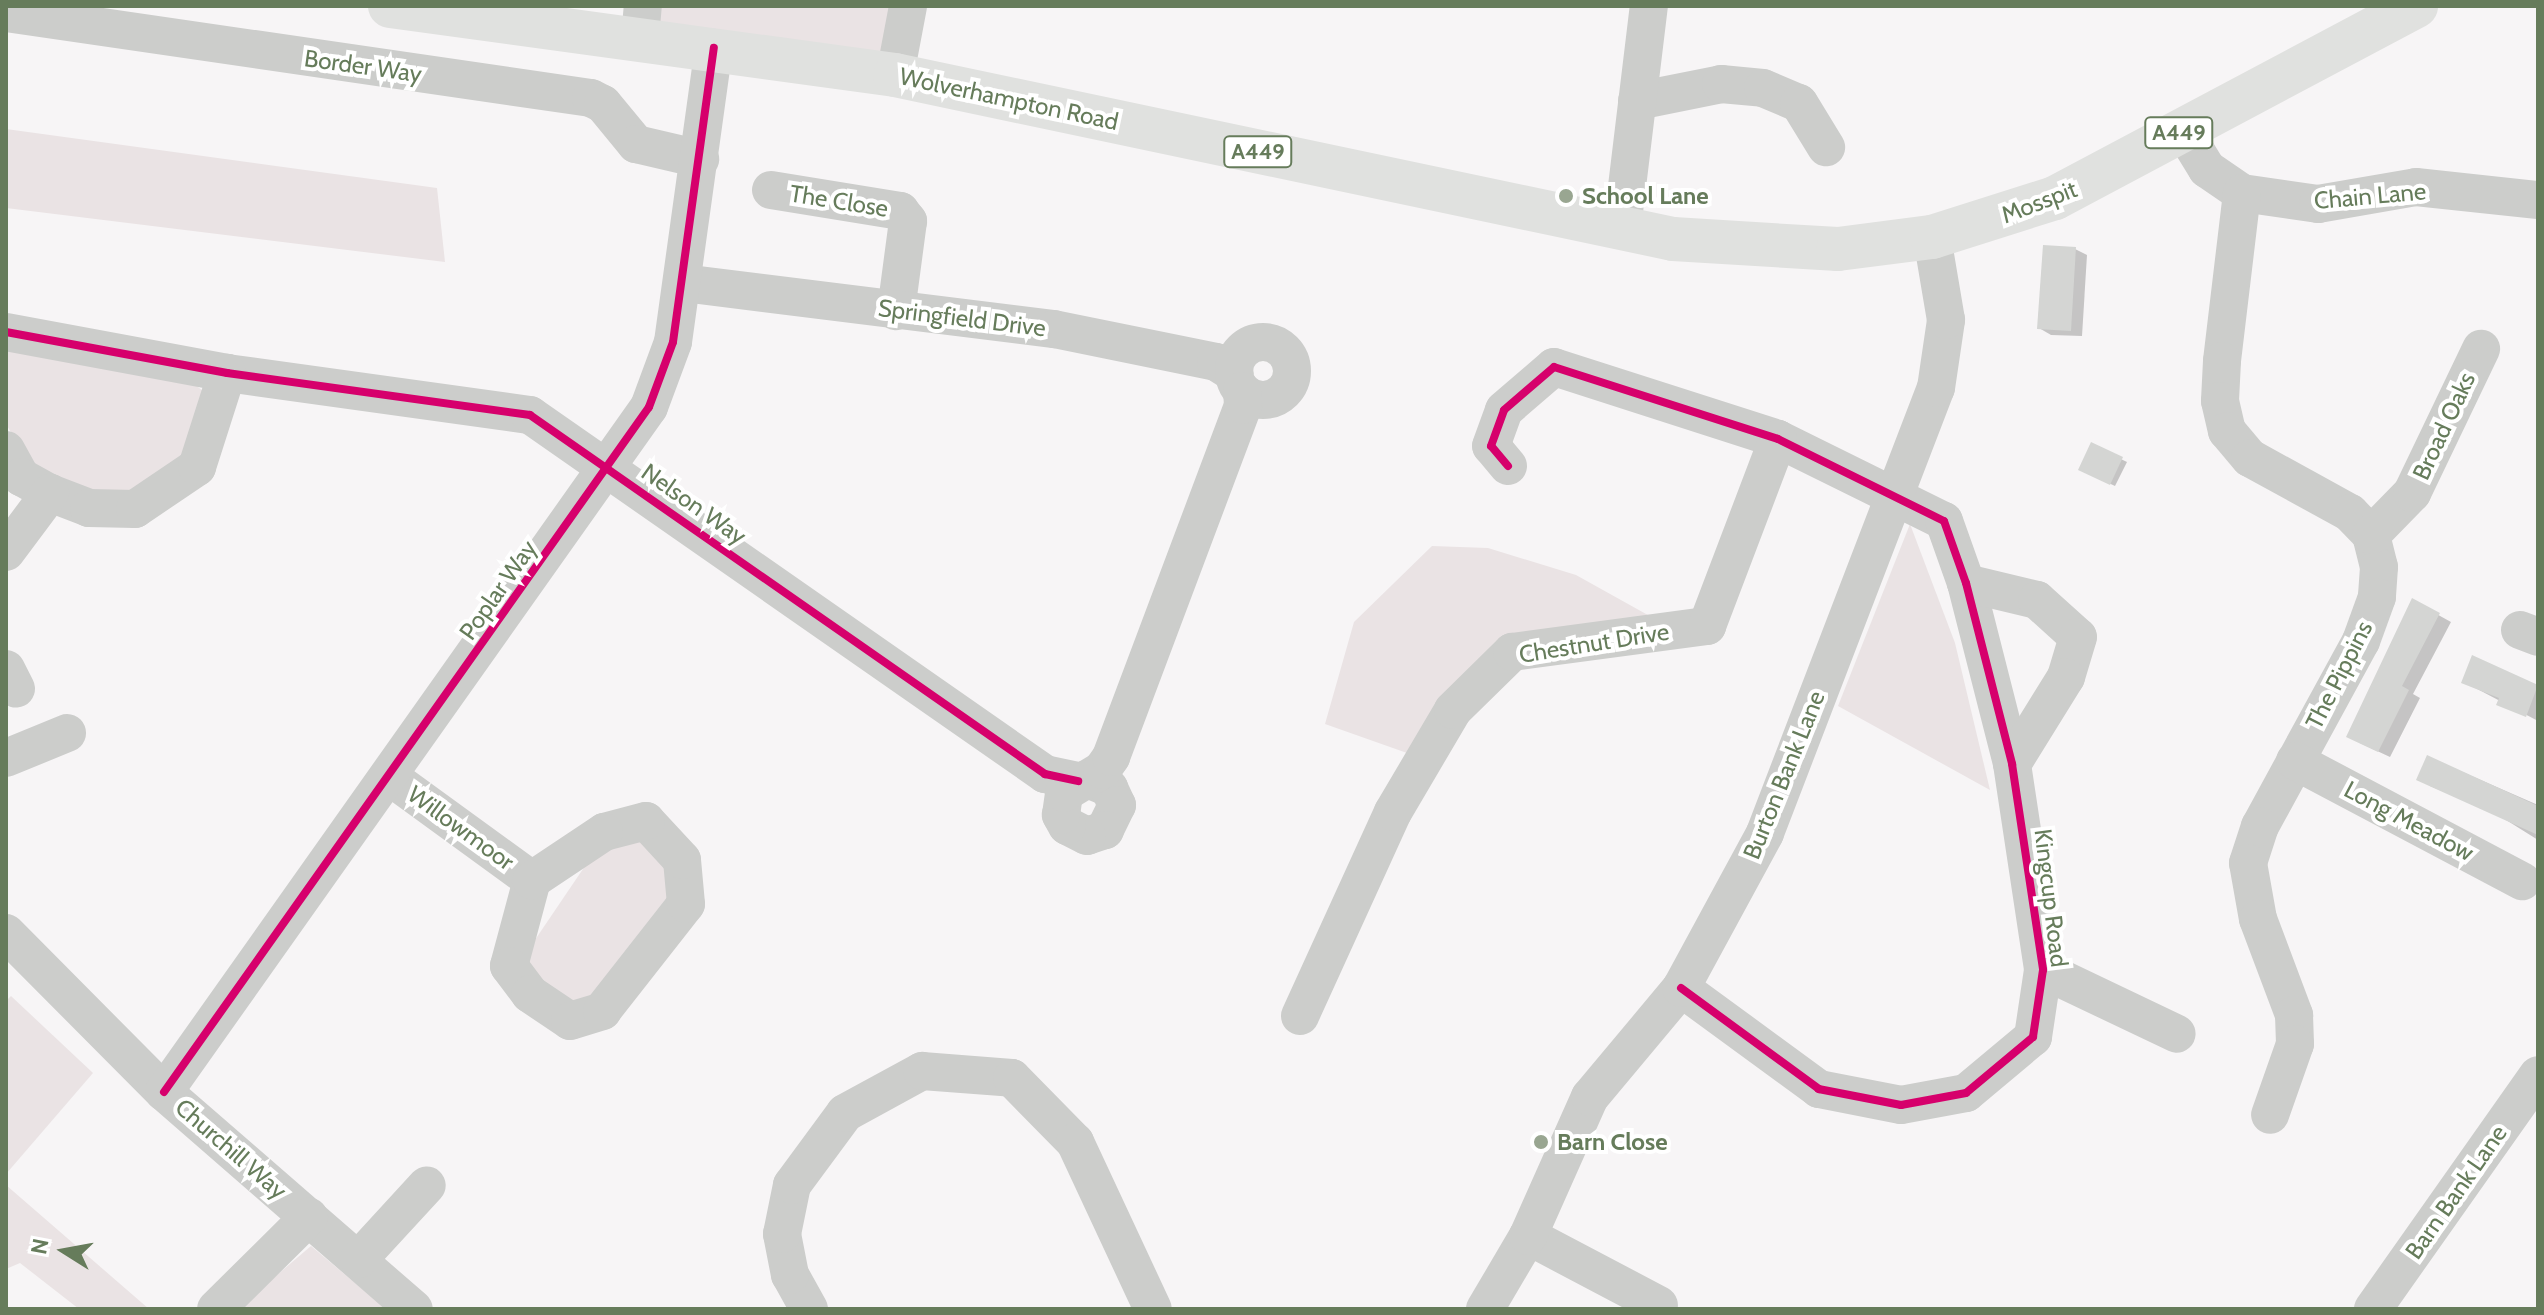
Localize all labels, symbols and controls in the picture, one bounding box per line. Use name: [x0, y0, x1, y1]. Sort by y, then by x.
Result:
street label: Border Way: [302, 44, 424, 88]
street label: Wolverhampton Road: [897, 62, 1121, 136]
road number: A449: [2143, 115, 2215, 151]
road number: A449: [1222, 134, 1294, 170]
street label: Mosspit: [1997, 174, 2081, 230]
street label: Chain Lane: [2313, 177, 2427, 215]
street label: The Close: [788, 179, 890, 223]
place label: School Lane: [1582, 182, 1709, 210]
marker: School Lane: [1557, 187, 1575, 205]
street label: Springfield Drive: [877, 293, 1047, 343]
street label: Broad Oaks: [2407, 368, 2481, 484]
street label: Nelson Way: [636, 457, 752, 551]
street label: Poplar Way: [453, 535, 543, 645]
street label: The Pippins: [2300, 616, 2378, 734]
street label: Chestnut Drive: [1517, 617, 1671, 669]
street label: Burton Bank Lane: [1737, 687, 1831, 863]
street label: Long Meadow: [2339, 775, 2479, 867]
street label: Willowmoor: [402, 780, 520, 876]
street label: Kingcup Road: [2028, 827, 2074, 969]
street label: Churchill Way: [169, 1093, 293, 1205]
street label: Barn Bank Lane: [2399, 1119, 2513, 1265]
place label: Barn Close: [1557, 1128, 1668, 1156]
marker: Barn Close: [1532, 1133, 1550, 1151]
north arrow: [24, 1211, 104, 1291]
text: N: [25, 1236, 55, 1257]

